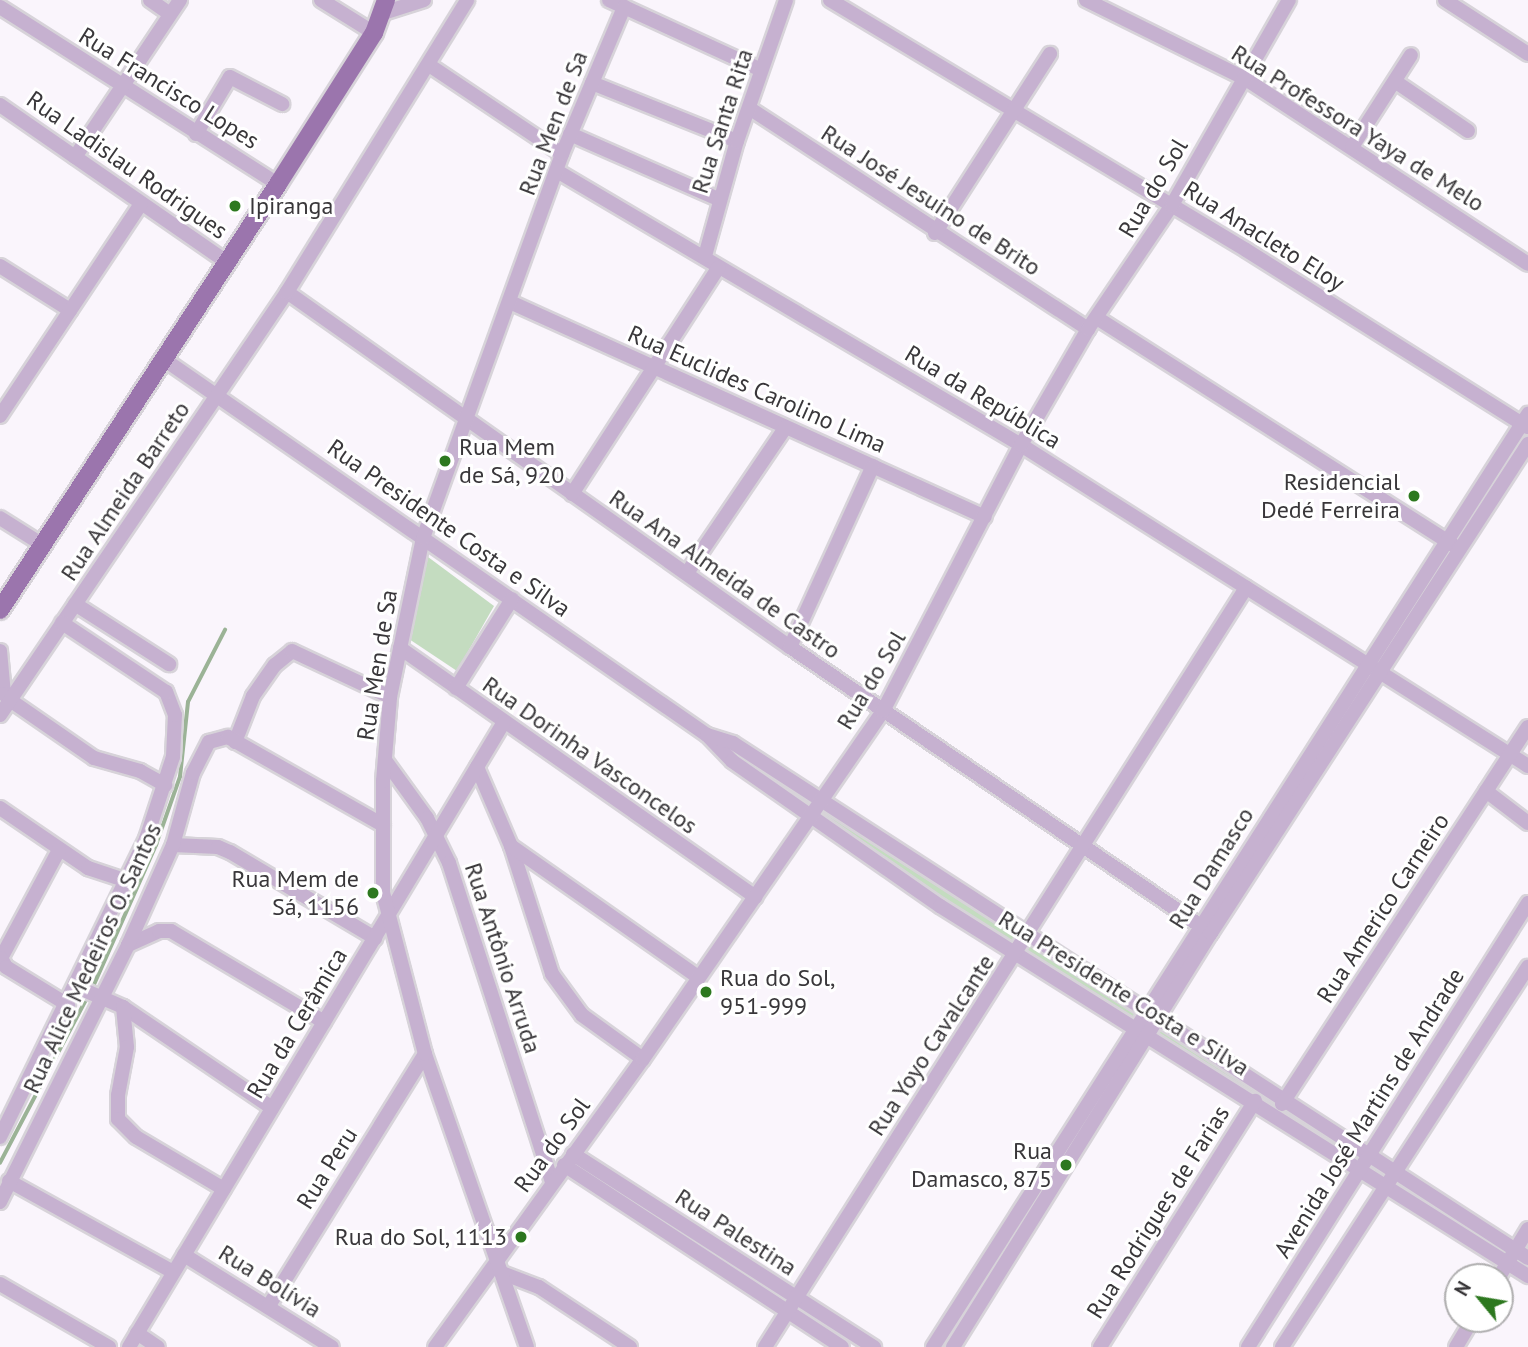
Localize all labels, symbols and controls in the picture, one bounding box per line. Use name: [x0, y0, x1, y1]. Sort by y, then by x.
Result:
street label: Rua Francisco Lopes: [74, 21, 264, 155]
street label: Rua Professora Yaya de Melo: [1226, 38, 1490, 218]
street label: Rua Santa Rita: [685, 45, 759, 197]
street label: Rua Men de Sa: [512, 47, 594, 199]
street label: Rua Ladislau Rodrigues: [21, 85, 233, 245]
street label: Rua José Jesuino de Brito: [816, 118, 1046, 282]
street label: Rua do Sol: [1112, 133, 1194, 243]
street label: Rua Anacleto Eloy: [1178, 175, 1350, 297]
place label: Ipiranga: [249, 192, 333, 220]
marker: Ipiranga: [227, 198, 243, 214]
street label: Rua Euclides Carolino Lima: [624, 319, 890, 459]
street label: Rua da República: [900, 339, 1066, 455]
street label: Rua Almeida Barreto: [54, 396, 196, 586]
street label: Rua Presidente Costa e Silva: [322, 433, 576, 623]
place label: Rua Mem de Sá, 920: [459, 433, 566, 489]
marker: Rua Mem de Sá, 920: [437, 453, 453, 469]
place label: Residencial Dedé Ferreira: [1261, 468, 1400, 524]
street label: Rua Ana Almeida de Castro: [603, 483, 847, 665]
marker: Residencial Dedé Ferreira: [1406, 488, 1422, 504]
street label: Rua Men de Sa: [351, 588, 403, 742]
street label: Rua do Sol: [830, 625, 912, 735]
street label: Rua Dorinha Vasconcelos: [477, 670, 703, 840]
street label: Rua Damasco: [1162, 802, 1260, 934]
street label: Rua Americo Carneiro: [1311, 807, 1455, 1009]
street label: Rua Alice Medeiros O. Santos: [16, 817, 168, 1099]
street label: Rua Antônio Arruda: [458, 858, 548, 1058]
place label: Rua Mem de Sá, 1156: [232, 865, 359, 921]
marker: Rua Mem de Sá, 1156: [365, 885, 381, 901]
street label: Rua Presidente Costa e Silva: [993, 904, 1255, 1082]
street label: Rua da Cerâmica: [241, 943, 353, 1103]
street label: Rua Yoyo Cavalcante: [861, 949, 1001, 1141]
street label: Avenida José Martins de Andrade: [1268, 963, 1470, 1263]
place label: Rua do Sol, 951-999: [720, 964, 835, 1020]
marker: Rua do Sol, 951-999: [698, 984, 714, 1000]
street label: Rua do Sol: [508, 1092, 596, 1198]
street label: Rua Rodrigues de Farias: [1081, 1100, 1235, 1324]
street label: Rua Peru: [291, 1122, 363, 1214]
place label: Rua Damasco, 875: [909, 1137, 1052, 1193]
marker: Rua Damasco, 875: [1058, 1157, 1074, 1173]
street label: Rua Palestina: [670, 1182, 802, 1282]
place label: Rua do Sol, 1113: [333, 1223, 507, 1251]
marker: Rua do Sol, 1113: [513, 1229, 529, 1245]
street label: Rua Bolívia: [213, 1238, 327, 1324]
north arrow: [1444, 1263, 1514, 1333]
text: N: [1449, 1277, 1476, 1300]

